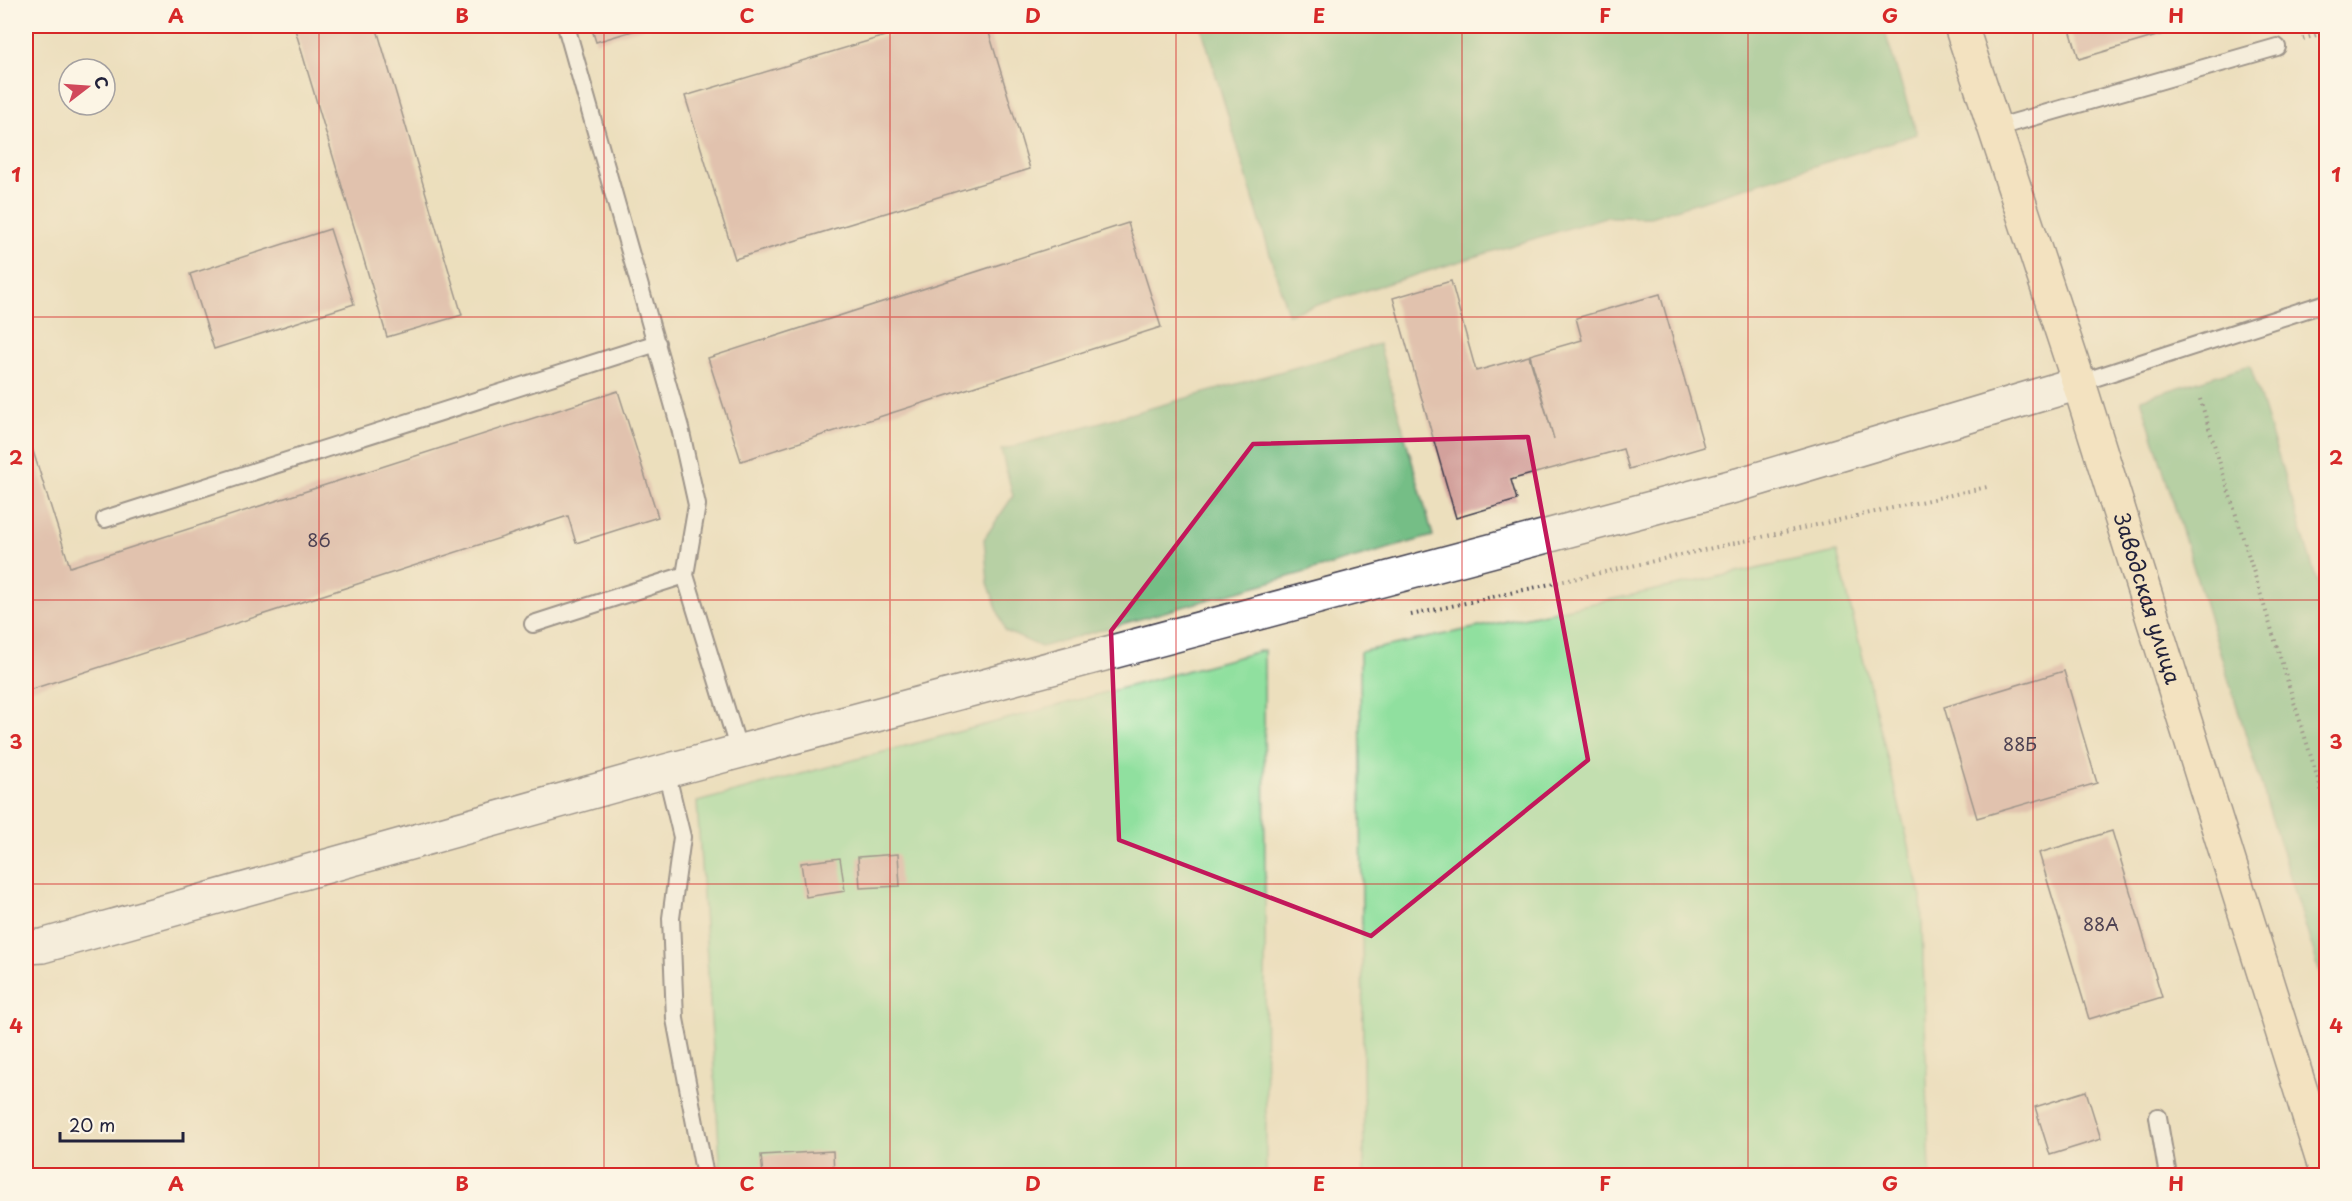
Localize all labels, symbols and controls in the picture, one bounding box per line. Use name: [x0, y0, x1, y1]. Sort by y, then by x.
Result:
text: A: [168, 0, 184, 30]
text: B: [455, 0, 469, 30]
text: C: [739, 0, 755, 30]
text: D: [1025, 0, 1041, 30]
text: E: [1313, 0, 1325, 30]
text: F: [1599, 0, 1611, 30]
text: G: [1882, 0, 1898, 30]
text: H: [2168, 0, 2184, 30]
north arrow: [57, 57, 117, 117]
text: С: [89, 73, 116, 92]
text: 1: [11, 159, 21, 189]
text: 1: [2331, 159, 2341, 189]
text: 2: [9, 442, 23, 472]
text: 2: [2329, 442, 2343, 472]
street label: Заводская улица: [2107, 508, 2191, 688]
house number: 86: [307, 526, 331, 553]
text: 3: [9, 726, 23, 756]
text: 3: [2329, 726, 2343, 756]
house number: 88Б: [2003, 730, 2037, 757]
house number: 88А: [2083, 910, 2119, 937]
text: 4: [9, 1010, 23, 1040]
text: 4: [2329, 1010, 2343, 1040]
scale bar: [60, 1105, 183, 1143]
text: 20 m: [69, 1111, 115, 1138]
text: A: [168, 1168, 184, 1198]
text: B: [455, 1168, 469, 1198]
text: C: [739, 1168, 755, 1198]
text: D: [1025, 1168, 1041, 1198]
text: E: [1313, 1168, 1325, 1198]
text: F: [1599, 1168, 1611, 1198]
text: G: [1882, 1168, 1898, 1198]
text: H: [2168, 1168, 2184, 1198]

